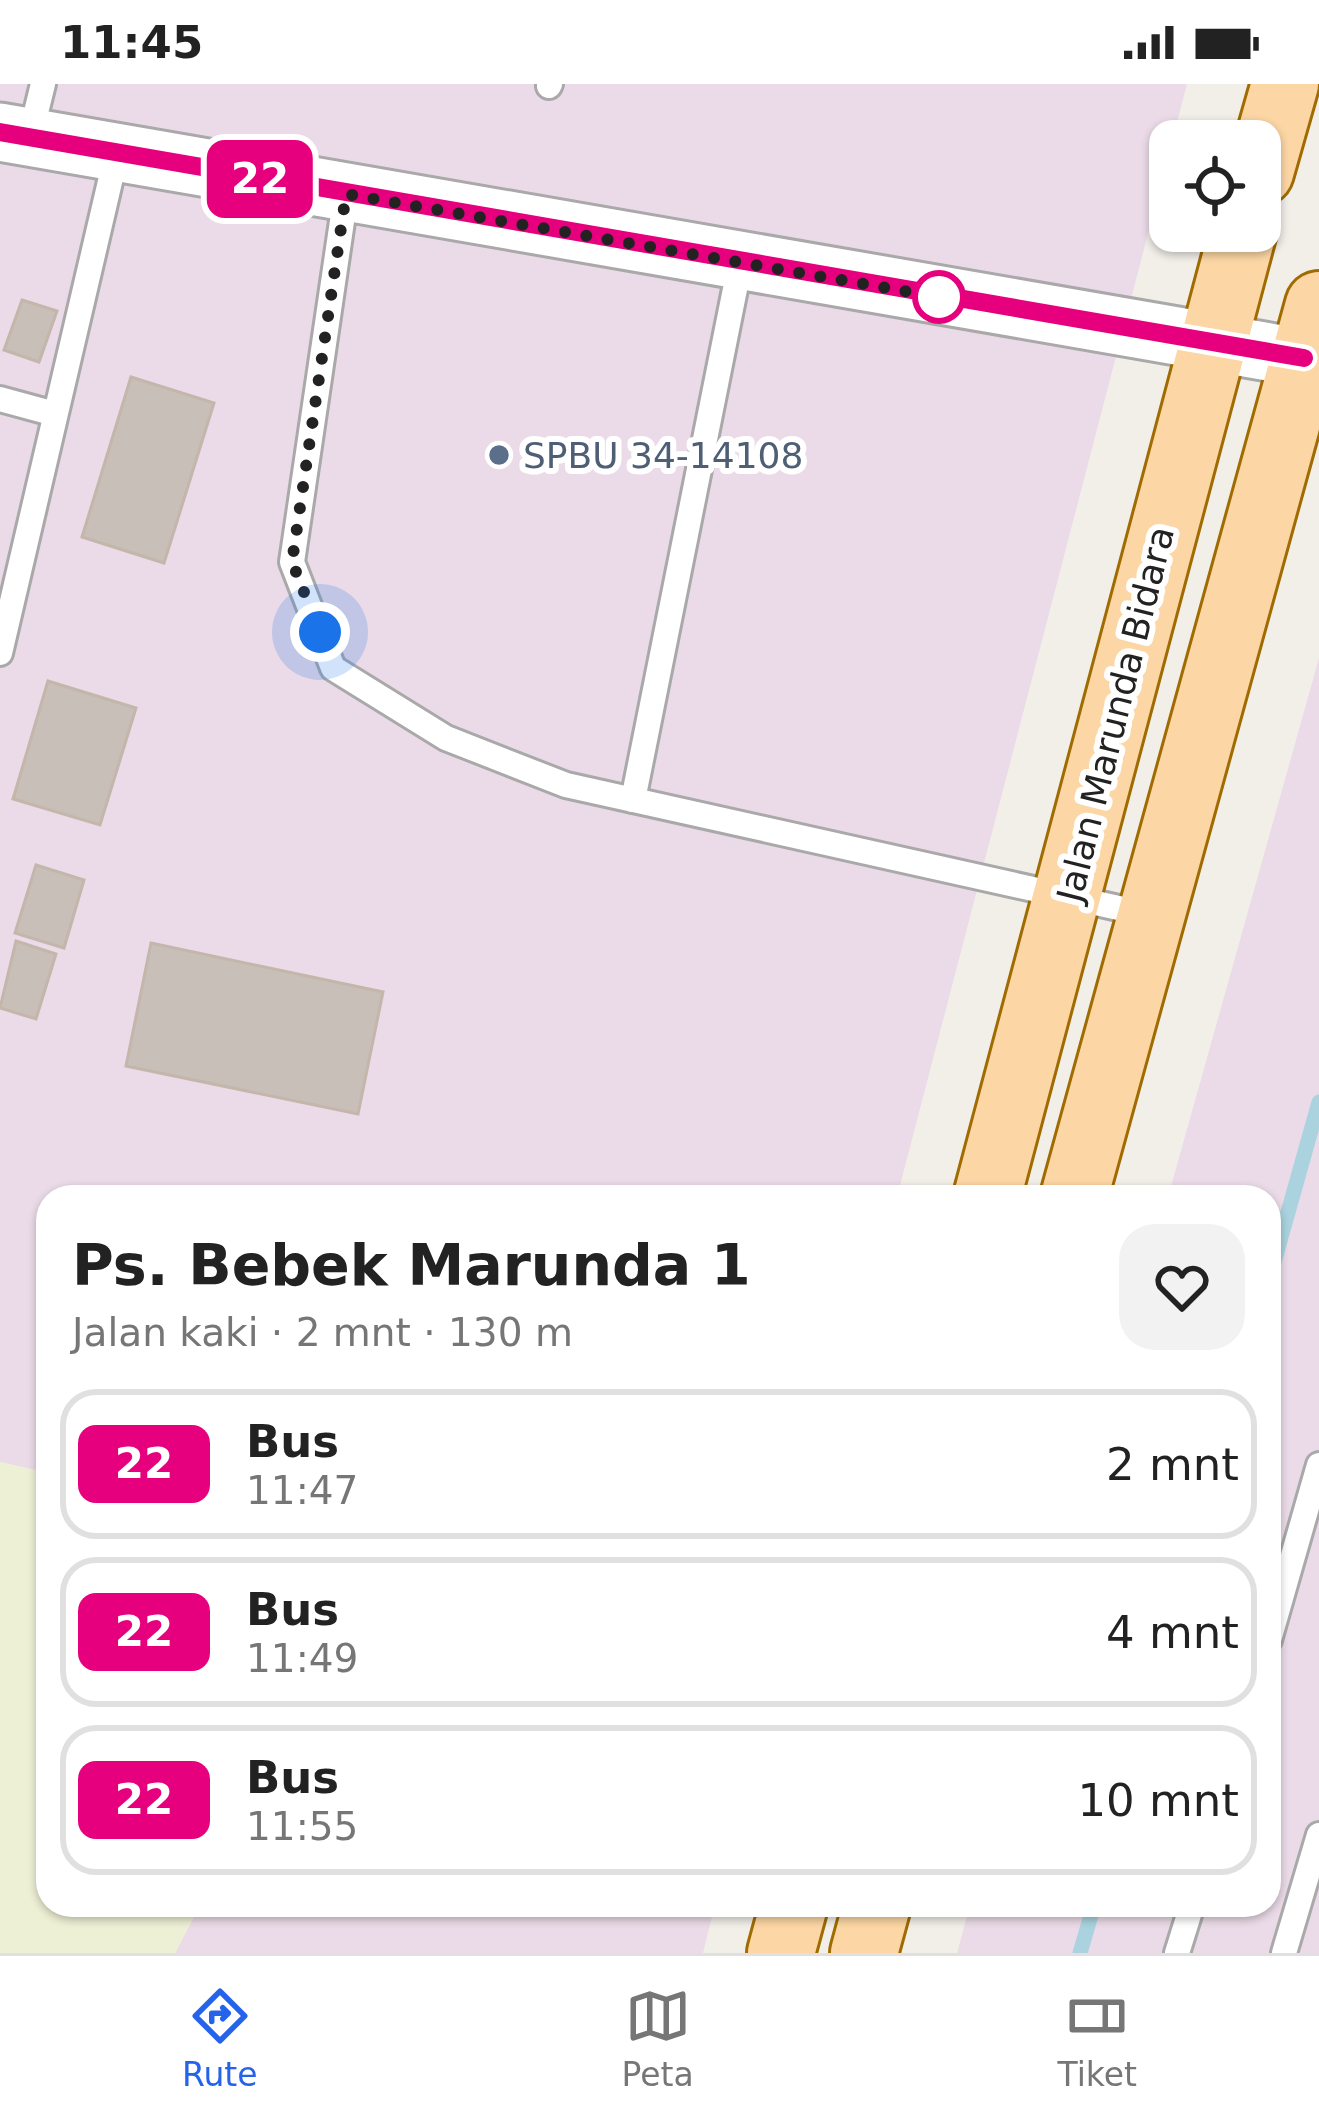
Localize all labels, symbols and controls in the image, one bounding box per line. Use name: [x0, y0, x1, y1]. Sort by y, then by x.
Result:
text: 11:45: [60, 16, 203, 69]
map controls: [1149, 120, 1281, 252]
button: locate: [1149, 120, 1281, 252]
line badge: 22: [206, 140, 314, 218]
text: 22: [231, 154, 289, 203]
unlabelled marker: [914, 272, 964, 322]
place label: SPBU 34-14108: [523, 435, 803, 476]
marker: SPBU 34-14108: [486, 442, 512, 468]
street label: Jalan Marunda Bidara: [1048, 522, 1182, 908]
your location: [290, 602, 350, 662]
button: heart: [1119, 1224, 1245, 1350]
text: Ps. Bebek Marunda 1: [72, 1232, 751, 1298]
text: Jalan kaki · 2 mnt · 130 m: [72, 1310, 573, 1355]
text: Bus: [246, 1415, 339, 1468]
text: 2 mnt: [1106, 1438, 1239, 1491]
text: 22: [115, 1439, 173, 1488]
text: 11:47: [246, 1468, 358, 1513]
text: Bus: [246, 1583, 339, 1636]
text: 4 mnt: [1106, 1606, 1239, 1659]
text: 22: [115, 1607, 173, 1656]
text: 11:49: [246, 1636, 358, 1681]
text: Bus: [246, 1751, 339, 1804]
text: 10 mnt: [1077, 1774, 1239, 1827]
text: 22: [115, 1775, 173, 1824]
text: 11:55: [246, 1804, 358, 1849]
tab: Rute: [182, 1983, 258, 2094]
tab: Peta: [621, 1983, 694, 2094]
tab: Tiket: [1058, 1983, 1137, 2094]

